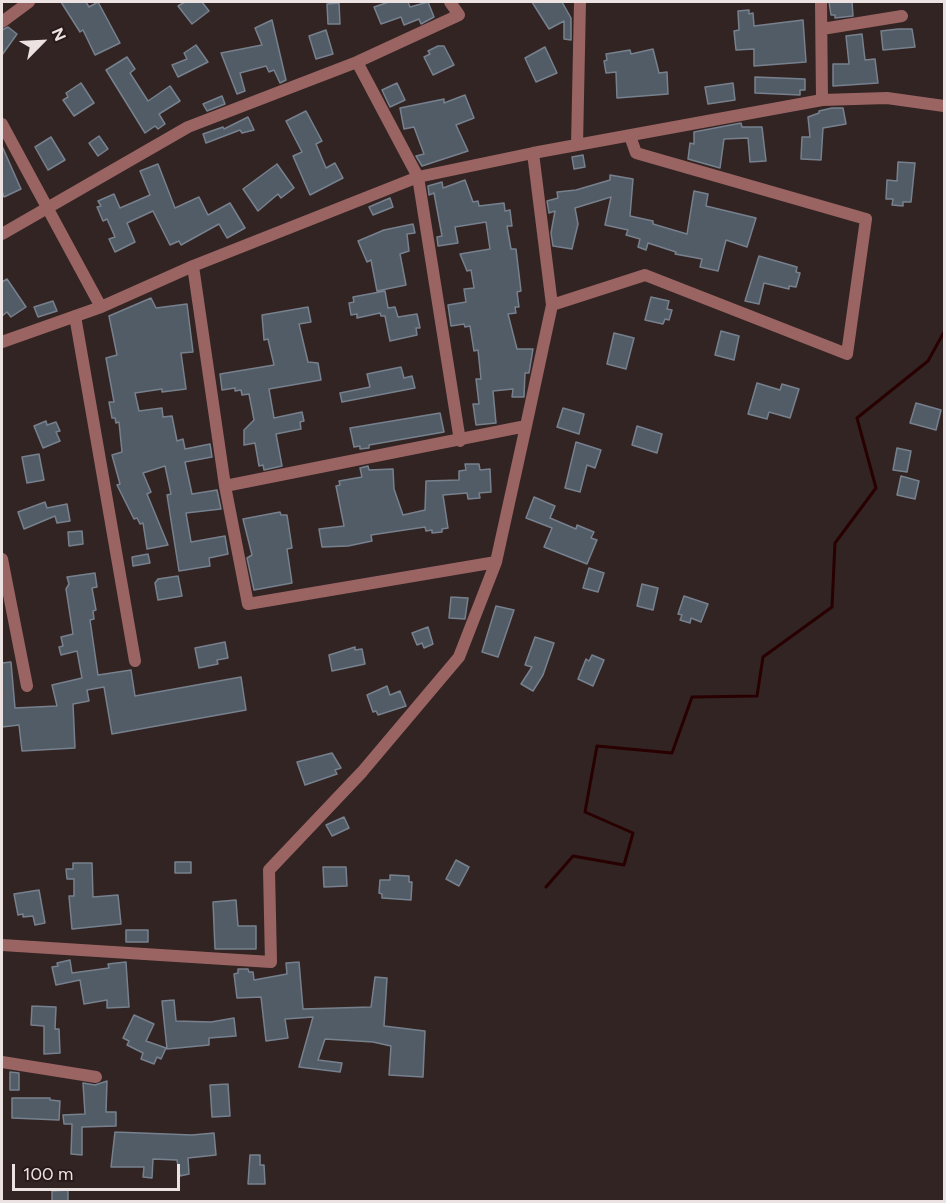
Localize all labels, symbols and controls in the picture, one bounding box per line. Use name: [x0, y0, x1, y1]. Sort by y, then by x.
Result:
north arrow: [12, 12, 72, 72]
text: N: [48, 25, 70, 44]
scale bar: [15, 1152, 183, 1190]
text: 100 m: [23, 1163, 73, 1185]

